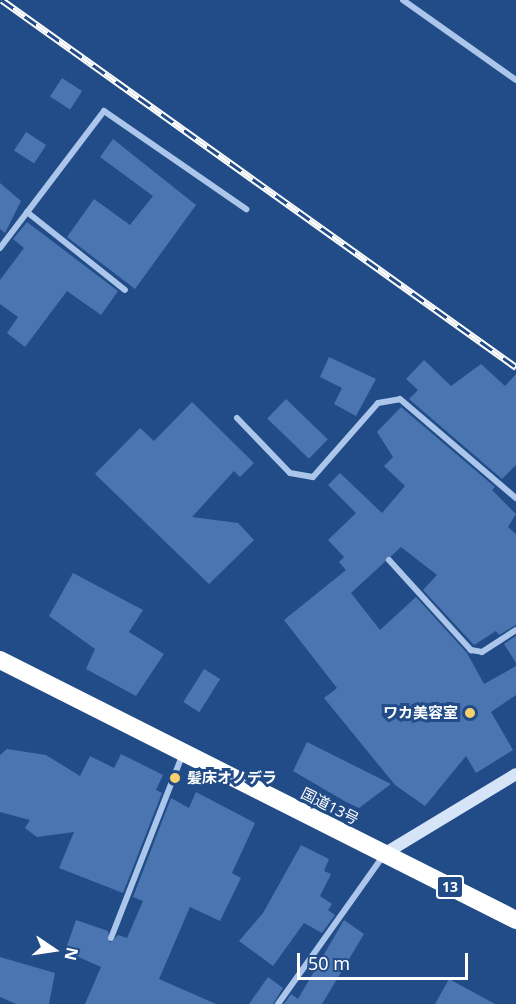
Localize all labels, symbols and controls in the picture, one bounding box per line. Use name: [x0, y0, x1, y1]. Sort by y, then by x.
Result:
place label: ワカ美容室: [383, 704, 458, 722]
marker: ワカ美容室: [463, 706, 477, 720]
place label: 髪床オノデラ: [187, 769, 277, 787]
marker: 髪床オノデラ: [168, 771, 182, 785]
street label: 国道13号: [298, 784, 362, 828]
road number: 13: [435, 876, 465, 898]
north arrow: [24, 920, 84, 980]
scale bar: [300, 941, 471, 979]
text: N: [59, 945, 84, 963]
text: 50 m: [308, 951, 350, 975]

